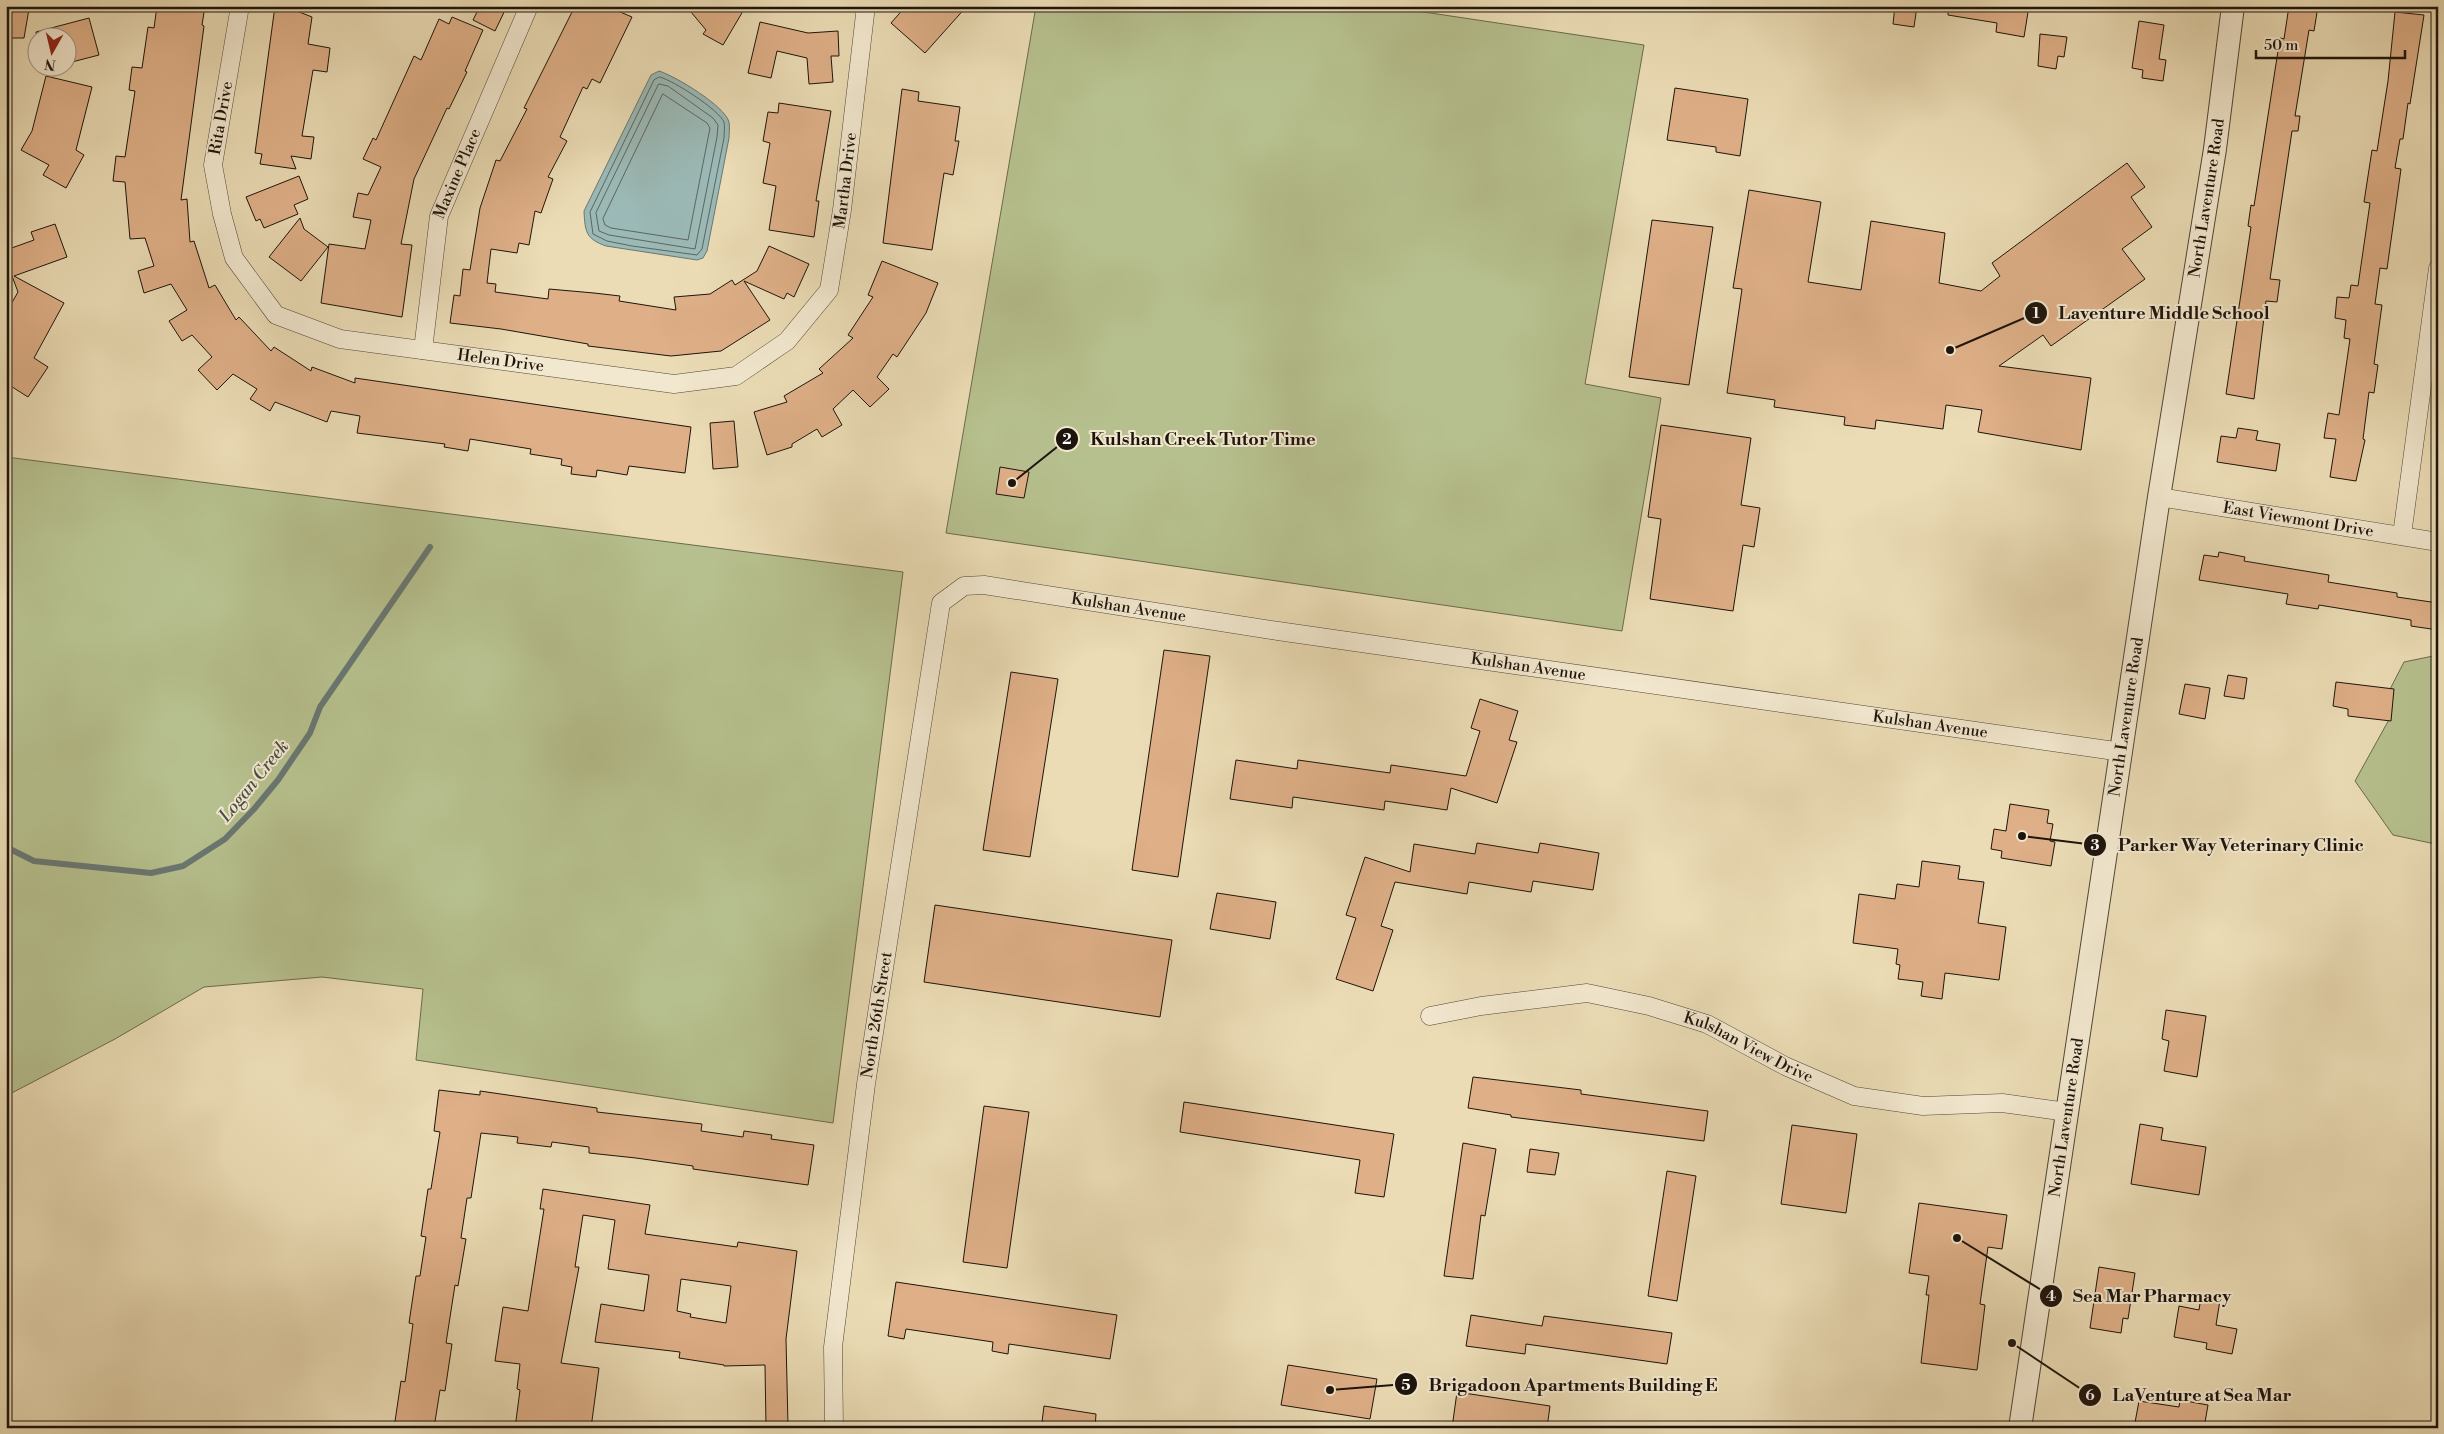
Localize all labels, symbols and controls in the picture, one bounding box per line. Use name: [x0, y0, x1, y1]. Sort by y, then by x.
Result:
north arrow: [28, 28, 78, 78]
scale bar: [2256, 28, 2405, 60]
text: 50 m: [2264, 36, 2298, 55]
text: N: [44, 54, 57, 74]
street label: Rita Drive: [205, 80, 237, 156]
street label: North Laventure Road: [2184, 117, 2229, 279]
street label: Maxine Place: [429, 125, 485, 222]
street label: Martha Drive: [829, 131, 861, 230]
callout: Laventure Middle School: [2024, 296, 2280, 329]
text: Laventure Middle School: [2058, 302, 2270, 325]
text: 1: [2032, 304, 2040, 323]
street label: Helen Drive: [456, 345, 545, 376]
callout: Kulshan Creek Tutor Time: [1055, 422, 1325, 455]
text: Kulshan Creek Tutor Time: [1090, 428, 1316, 451]
text: 2: [1062, 430, 1072, 449]
street label: East Viewmont Drive: [2221, 497, 2375, 541]
street label: Kulshan Avenue: [1070, 589, 1188, 626]
street label: North Laventure Road: [2104, 636, 2148, 798]
street label: Kulshan Avenue: [1469, 649, 1587, 685]
street label: Kulshan Avenue: [1871, 706, 1989, 743]
water label: Logan Creek: [213, 735, 294, 827]
callout: Parker Way Veterinary Clinic: [2083, 829, 2374, 862]
text: Parker Way Veterinary Clinic: [2118, 834, 2364, 857]
text: 3: [2090, 836, 2100, 855]
street label: North 26th Street: [857, 950, 897, 1080]
street label: Kulshan View Drive: [1681, 1007, 1816, 1087]
street label: North Laventure Road: [2045, 1036, 2088, 1198]
callout: Sea Mar Pharmacy: [2038, 1279, 2242, 1312]
text: Sea Mar Pharmacy: [2073, 1285, 2232, 1308]
text: 4: [2046, 1287, 2056, 1306]
callout: Brigadoon Apartments Building E: [1394, 1368, 1728, 1401]
text: Brigadoon Apartments Building E: [1428, 1374, 1718, 1397]
text: 5: [1401, 1376, 1411, 1395]
callout: LaVenture at Sea Mar: [2078, 1378, 2302, 1411]
text: LaVenture at Sea Mar: [2112, 1384, 2292, 1407]
text: 6: [2085, 1386, 2095, 1405]

